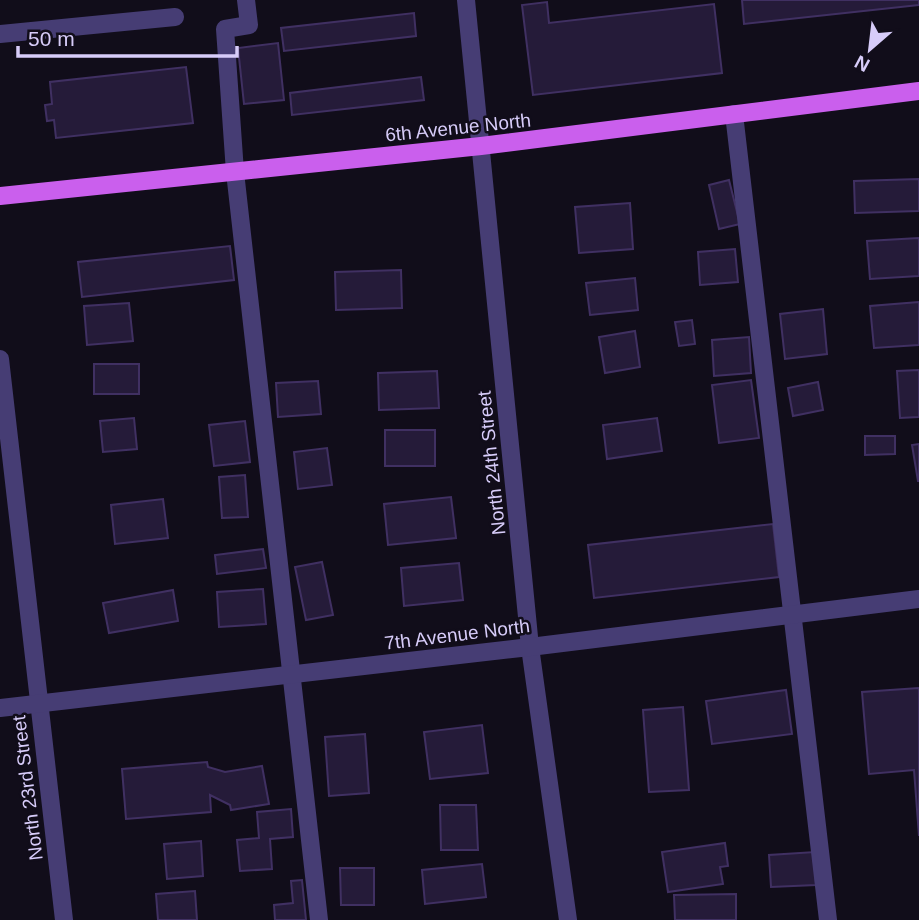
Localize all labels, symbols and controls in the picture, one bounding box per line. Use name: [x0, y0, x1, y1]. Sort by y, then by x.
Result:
scale bar: [18, 14, 236, 58]
north arrow: [835, 14, 905, 84]
text: 50 m: [28, 27, 75, 50]
text: N: [851, 51, 873, 76]
street label: 6th Avenue North: [384, 109, 532, 146]
street label: North 24th Street: [473, 389, 510, 536]
street label: 7th Avenue North: [383, 615, 531, 654]
street label: North 23rd Street: [8, 714, 47, 862]

